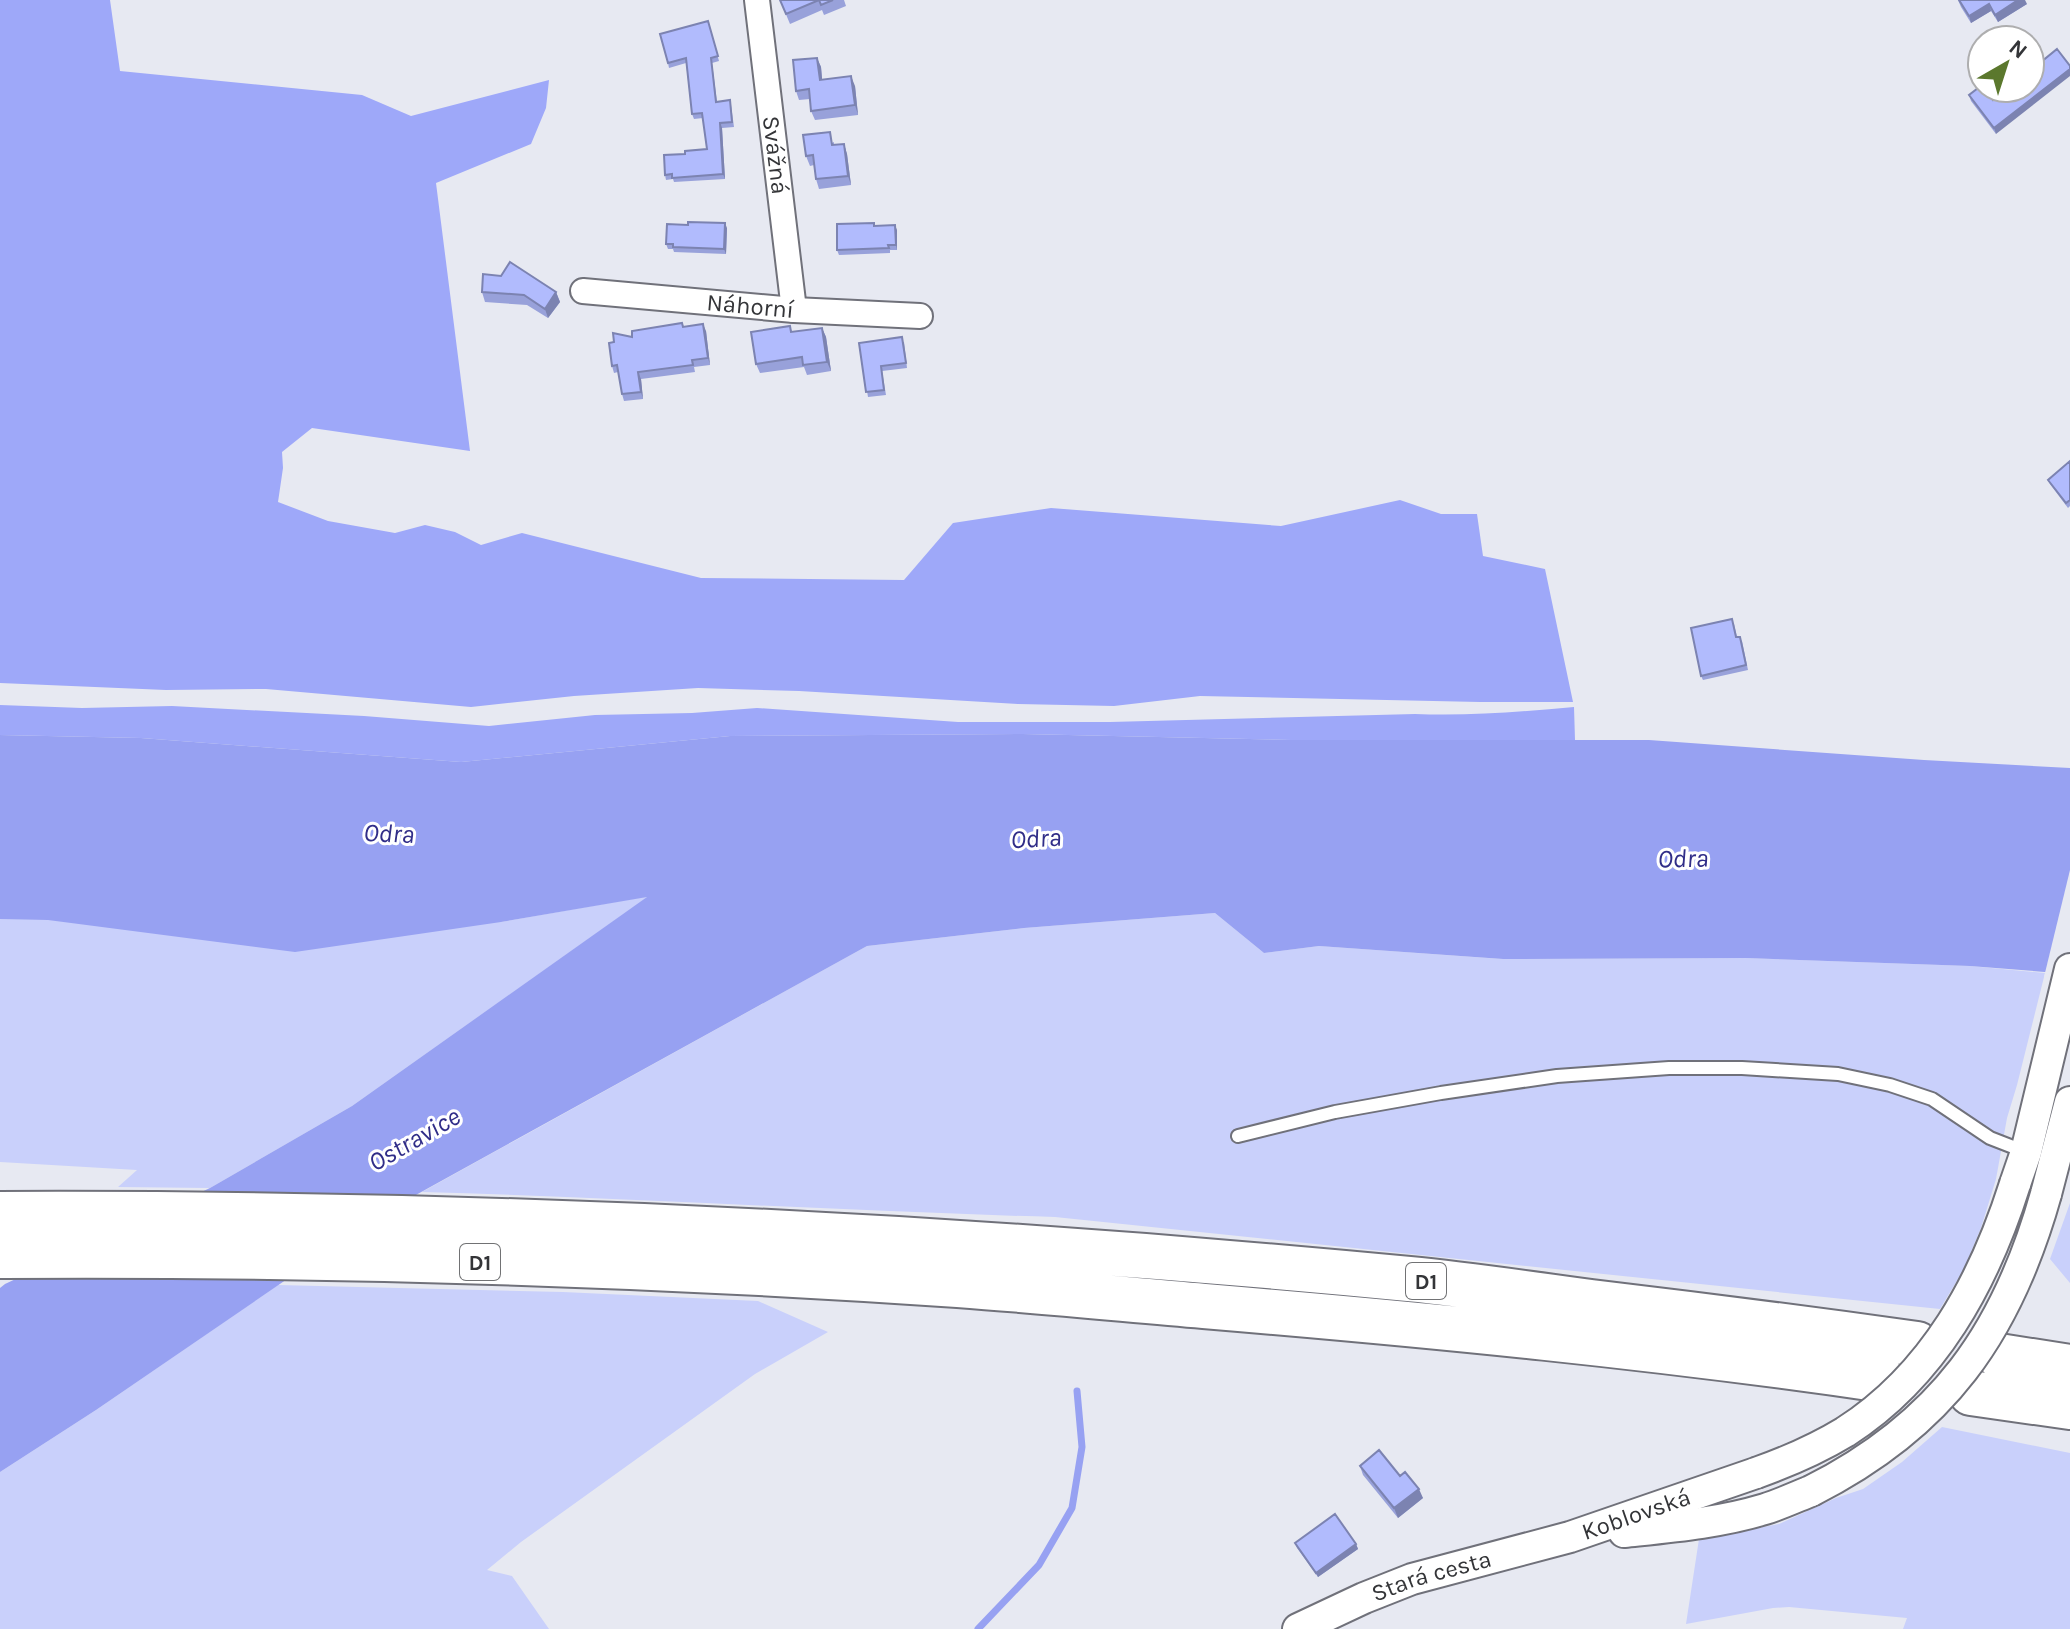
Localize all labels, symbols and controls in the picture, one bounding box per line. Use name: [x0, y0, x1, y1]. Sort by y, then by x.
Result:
north arrow: [1966, 24, 2046, 104]
text: N: [2004, 34, 2032, 64]
street label: Svážná: [757, 114, 794, 196]
street label: Náhorní: [705, 288, 796, 324]
water label: Odra: [363, 817, 415, 850]
water label: Odra: [1010, 822, 1062, 855]
water label: Odra: [1657, 843, 1709, 874]
water label: Ostravice: [363, 1101, 466, 1178]
road number: D1: [460, 1244, 500, 1280]
road number: D1: [1406, 1263, 1446, 1299]
street label: Koblovská: [1578, 1483, 1694, 1546]
street label: Stará cesta: [1367, 1545, 1494, 1608]

